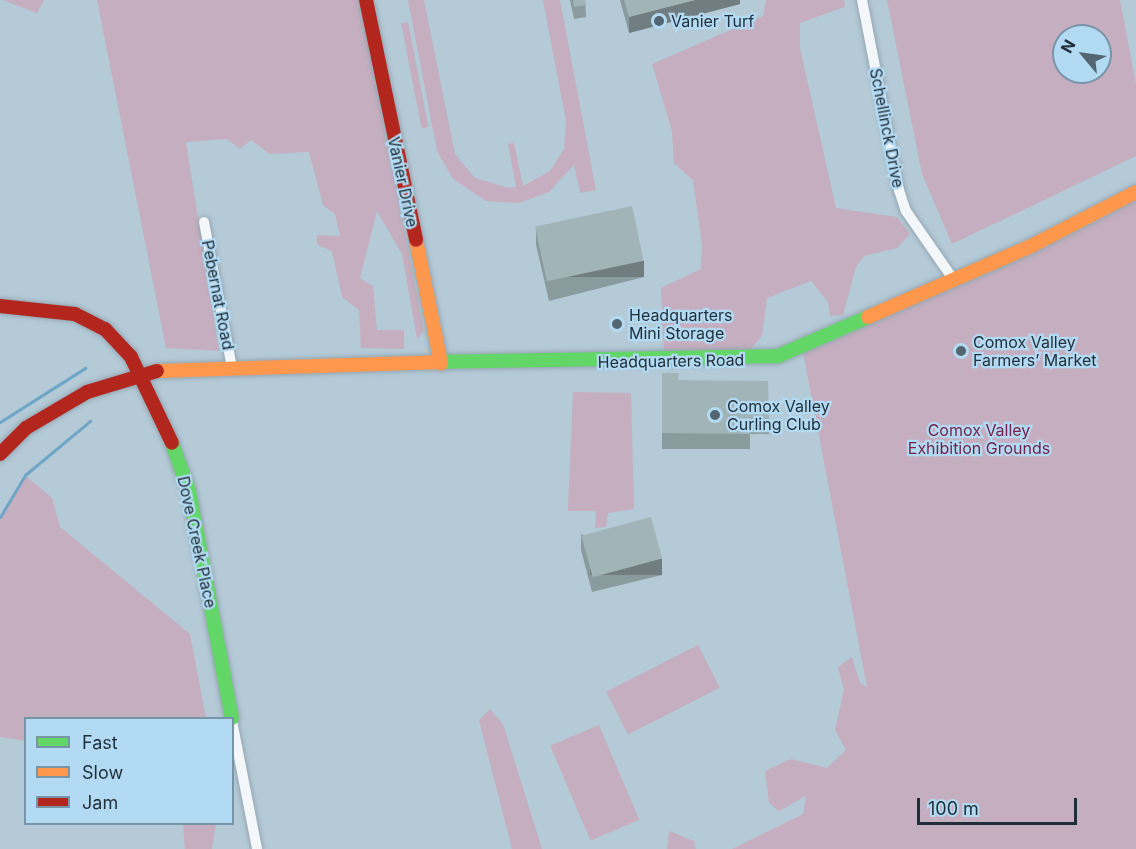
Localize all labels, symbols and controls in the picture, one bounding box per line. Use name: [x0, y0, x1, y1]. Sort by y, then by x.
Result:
place label: Vanier Turf: [671, 11, 754, 31]
marker: Vanier Turf: [652, 14, 666, 28]
north arrow: [1052, 24, 1112, 84]
text: N: [1056, 36, 1080, 56]
street label: Schellinck Drive: [866, 67, 908, 189]
street label: Vanier Drive: [384, 135, 422, 229]
street label: Pebernat Road: [198, 238, 238, 352]
place label: Headquarters Mini Storage: [629, 305, 733, 343]
marker: Headquarters Mini Storage: [610, 317, 624, 331]
place label: Comox Valley Farmers’ Market: [973, 332, 1096, 370]
marker: Comox Valley Farmers’ Market: [954, 344, 968, 358]
street label: Headquarters Road: [598, 350, 744, 372]
place label: Comox Valley Curling Club: [727, 396, 830, 434]
marker: Comox Valley Curling Club: [708, 408, 722, 422]
park label: Comox Valley Exhibition Grounds: [908, 420, 1050, 458]
street label: Dove Creek Place: [174, 474, 220, 610]
legend: [24, 717, 234, 825]
text: Fast: [82, 732, 118, 753]
text: Slow: [82, 762, 123, 783]
scale bar: [920, 786, 1080, 824]
text: Jam: [82, 792, 118, 813]
text: 100 m: [928, 798, 979, 819]

